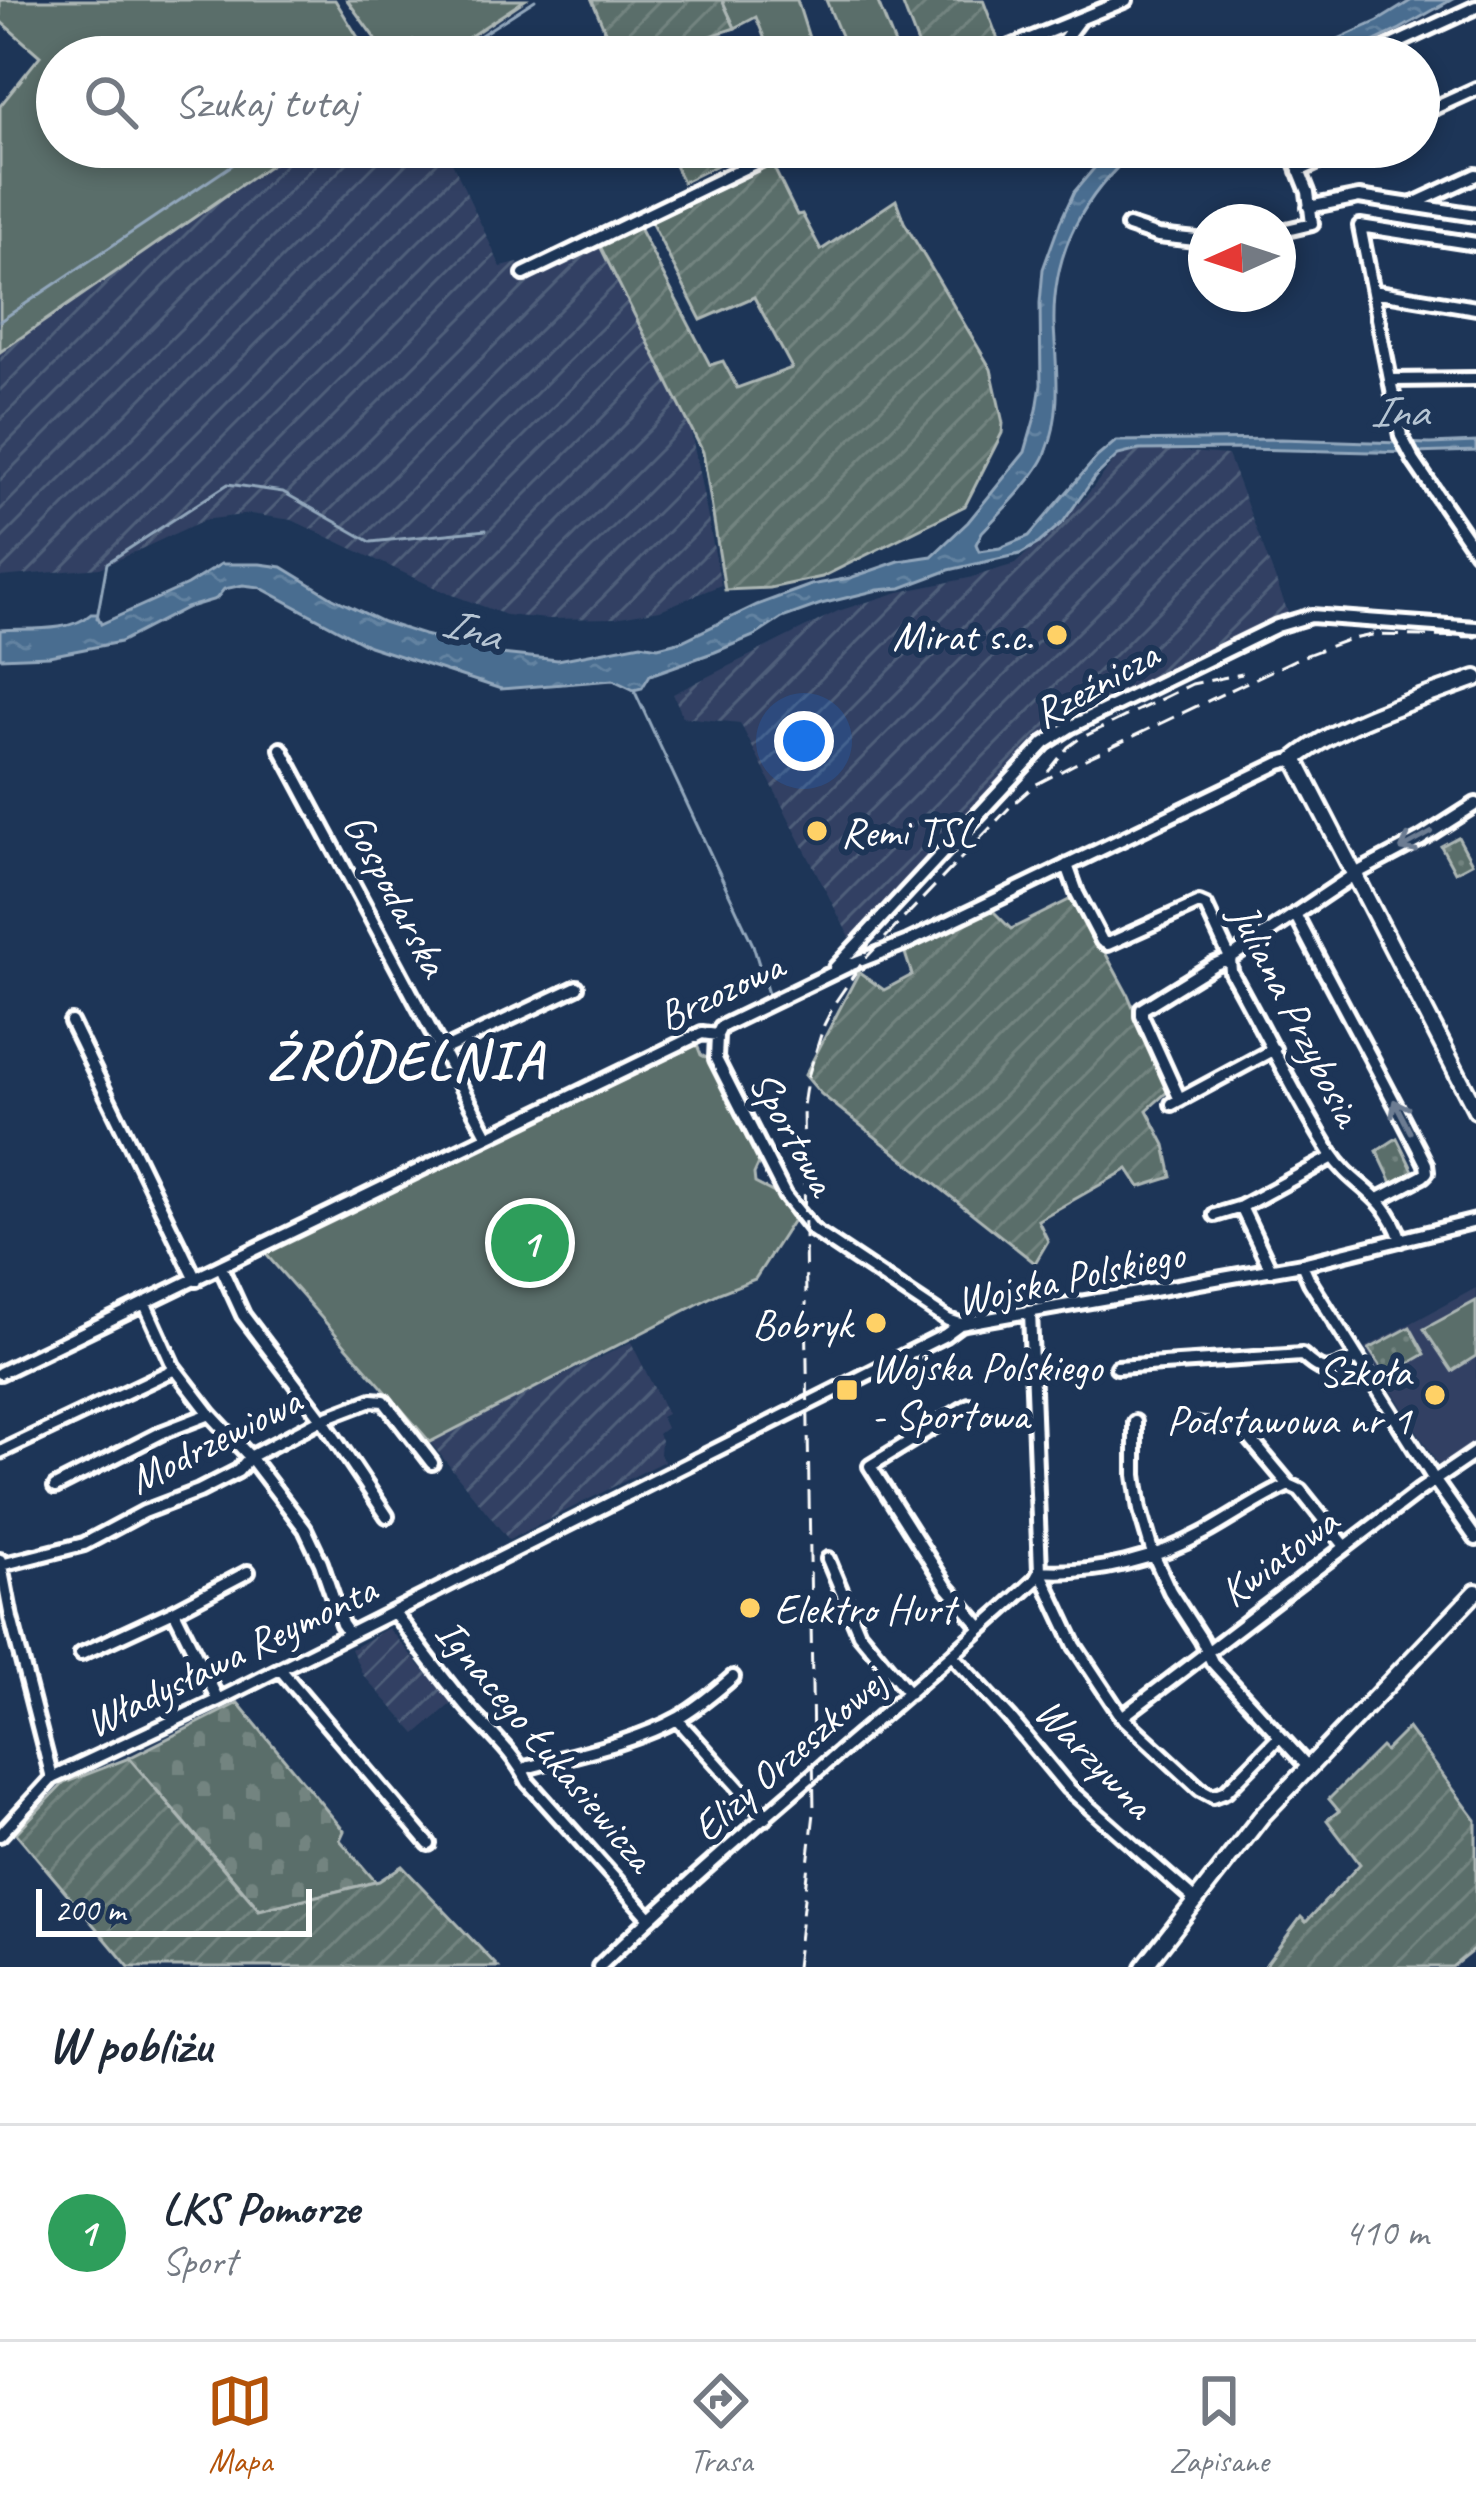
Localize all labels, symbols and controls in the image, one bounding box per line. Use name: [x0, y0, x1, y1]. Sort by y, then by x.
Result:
search box: [36, 36, 1440, 168]
icon: search: [78, 69, 144, 135]
text: Szukaj tutaj: [174, 74, 357, 131]
north arrow: [1188, 204, 1296, 312]
water label: Ina: [1370, 383, 1432, 440]
water label: Ina: [436, 593, 511, 665]
place label: Mirat s.c.: [893, 610, 1034, 663]
marker: Mirat s.c.: [1044, 622, 1070, 648]
street label: Rzeźnicza: [1024, 627, 1170, 740]
your location: [774, 711, 834, 771]
street label: Gospodarska: [331, 804, 462, 988]
place label: Remi TSL: [841, 806, 977, 859]
marker: Remi TSL: [804, 818, 830, 844]
one-way arrow: [1400, 829, 1435, 853]
street label: Juliana Przybosia: [1216, 893, 1376, 1138]
street label: Brzozowa: [650, 938, 795, 1043]
district label: ŹRÓDELNIA: [267, 1026, 546, 1094]
street label: Sportowa: [737, 1061, 850, 1207]
one-way arrow: [1390, 1099, 1413, 1134]
pin: 1: [491, 1198, 569, 1288]
street label: Wojska Polskiego: [952, 1227, 1191, 1327]
place label: Bobryk: [752, 1298, 856, 1351]
marker: Bobryk: [863, 1310, 889, 1336]
place label: Wojska Polskiego - Sportowa: [871, 1341, 1104, 1442]
place label: Szkoła Podstawowa nr 1: [1167, 1346, 1414, 1447]
street label: Modrzewiowa: [120, 1373, 313, 1506]
marker: Wojska Polskiego - Sportowa: [834, 1377, 860, 1403]
marker: Szkoła Podstawowa nr 1: [1422, 1382, 1448, 1408]
street label: Kwiatowa: [1209, 1494, 1351, 1619]
street label: Władysława Reymonta: [76, 1562, 388, 1750]
place label: Elektro Hurt: [774, 1583, 960, 1636]
marker: Elektro Hurt: [737, 1595, 763, 1621]
street label: Ignacego Łukasiewicza: [423, 1607, 669, 1885]
street label: Elizy Orzeszkowej: [681, 1654, 900, 1854]
street label: Warzywna: [1023, 1686, 1167, 1832]
scale bar: [36, 1883, 312, 1936]
text: 200 m: [54, 1889, 125, 1931]
text: W pobliżu: [48, 2013, 211, 2077]
text: LKS Pomorze: [162, 2180, 359, 2237]
text: 1: [78, 2208, 96, 2257]
text: 410 m: [1344, 2208, 1428, 2257]
text: Sport: [162, 2237, 236, 2286]
tab: Mapa: [207, 2368, 273, 2482]
tab: Trasa: [688, 2368, 754, 2482]
tab: Zapisane: [1169, 2368, 1269, 2482]

